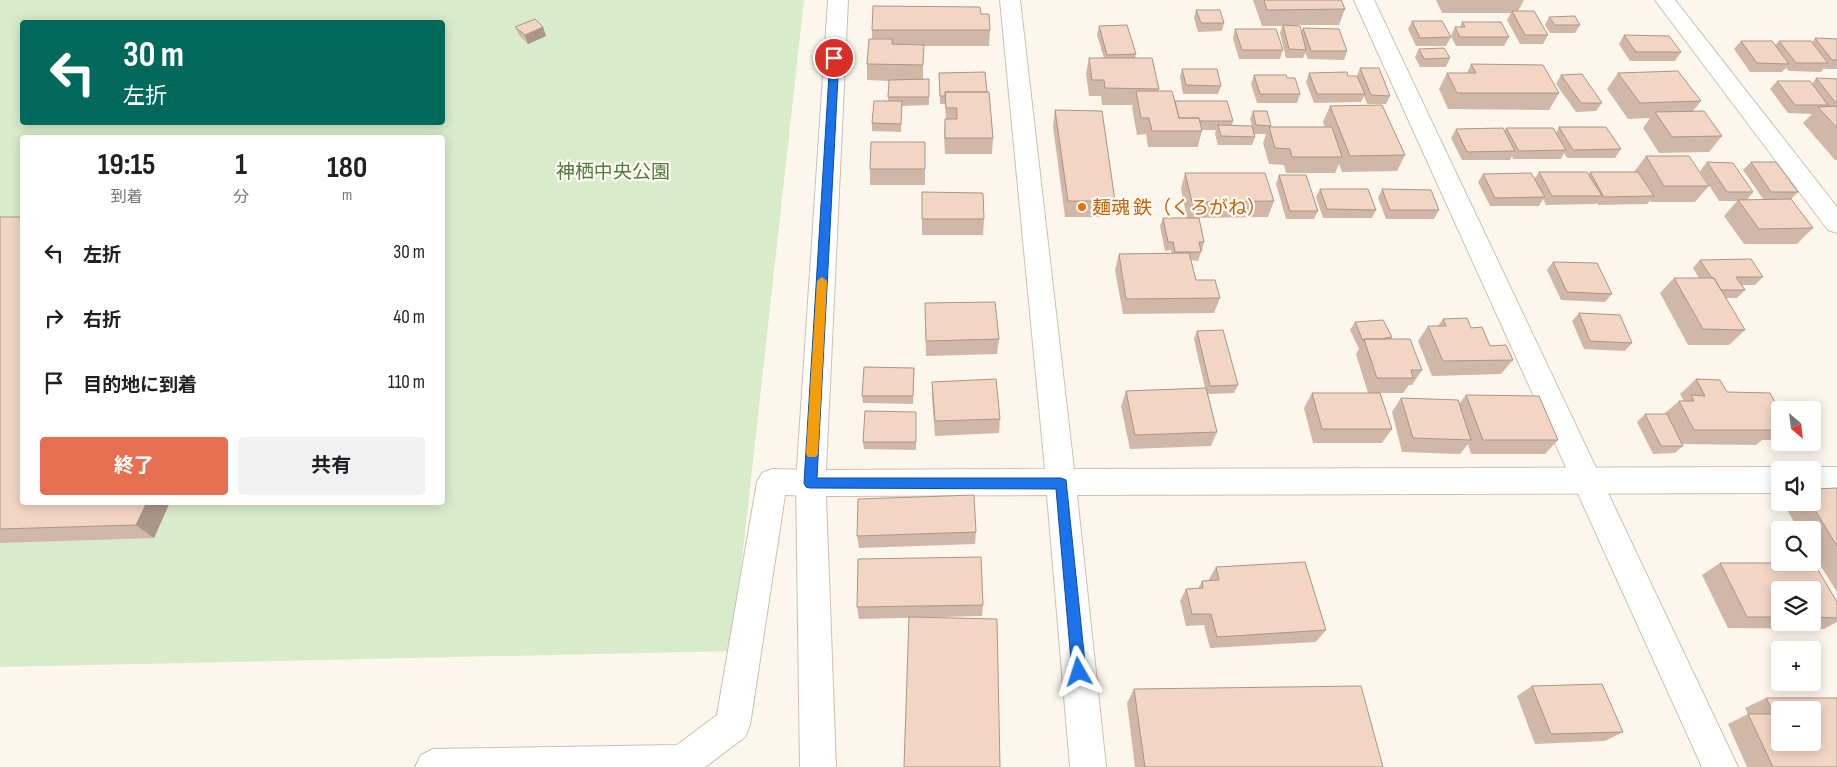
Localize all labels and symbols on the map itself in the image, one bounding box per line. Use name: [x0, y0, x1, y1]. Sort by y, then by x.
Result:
pin: [813, 37, 855, 79]
park label: 神栖中央公園: [556, 161, 670, 184]
place label: 麺魂 鉄（くろがね）: [1092, 197, 1266, 220]
marker: 麺魂 鉄（くろがね）: [1076, 201, 1088, 213]
north arrow: [1771, 401, 1821, 451]
position arrow: [1052, 645, 1104, 697]

